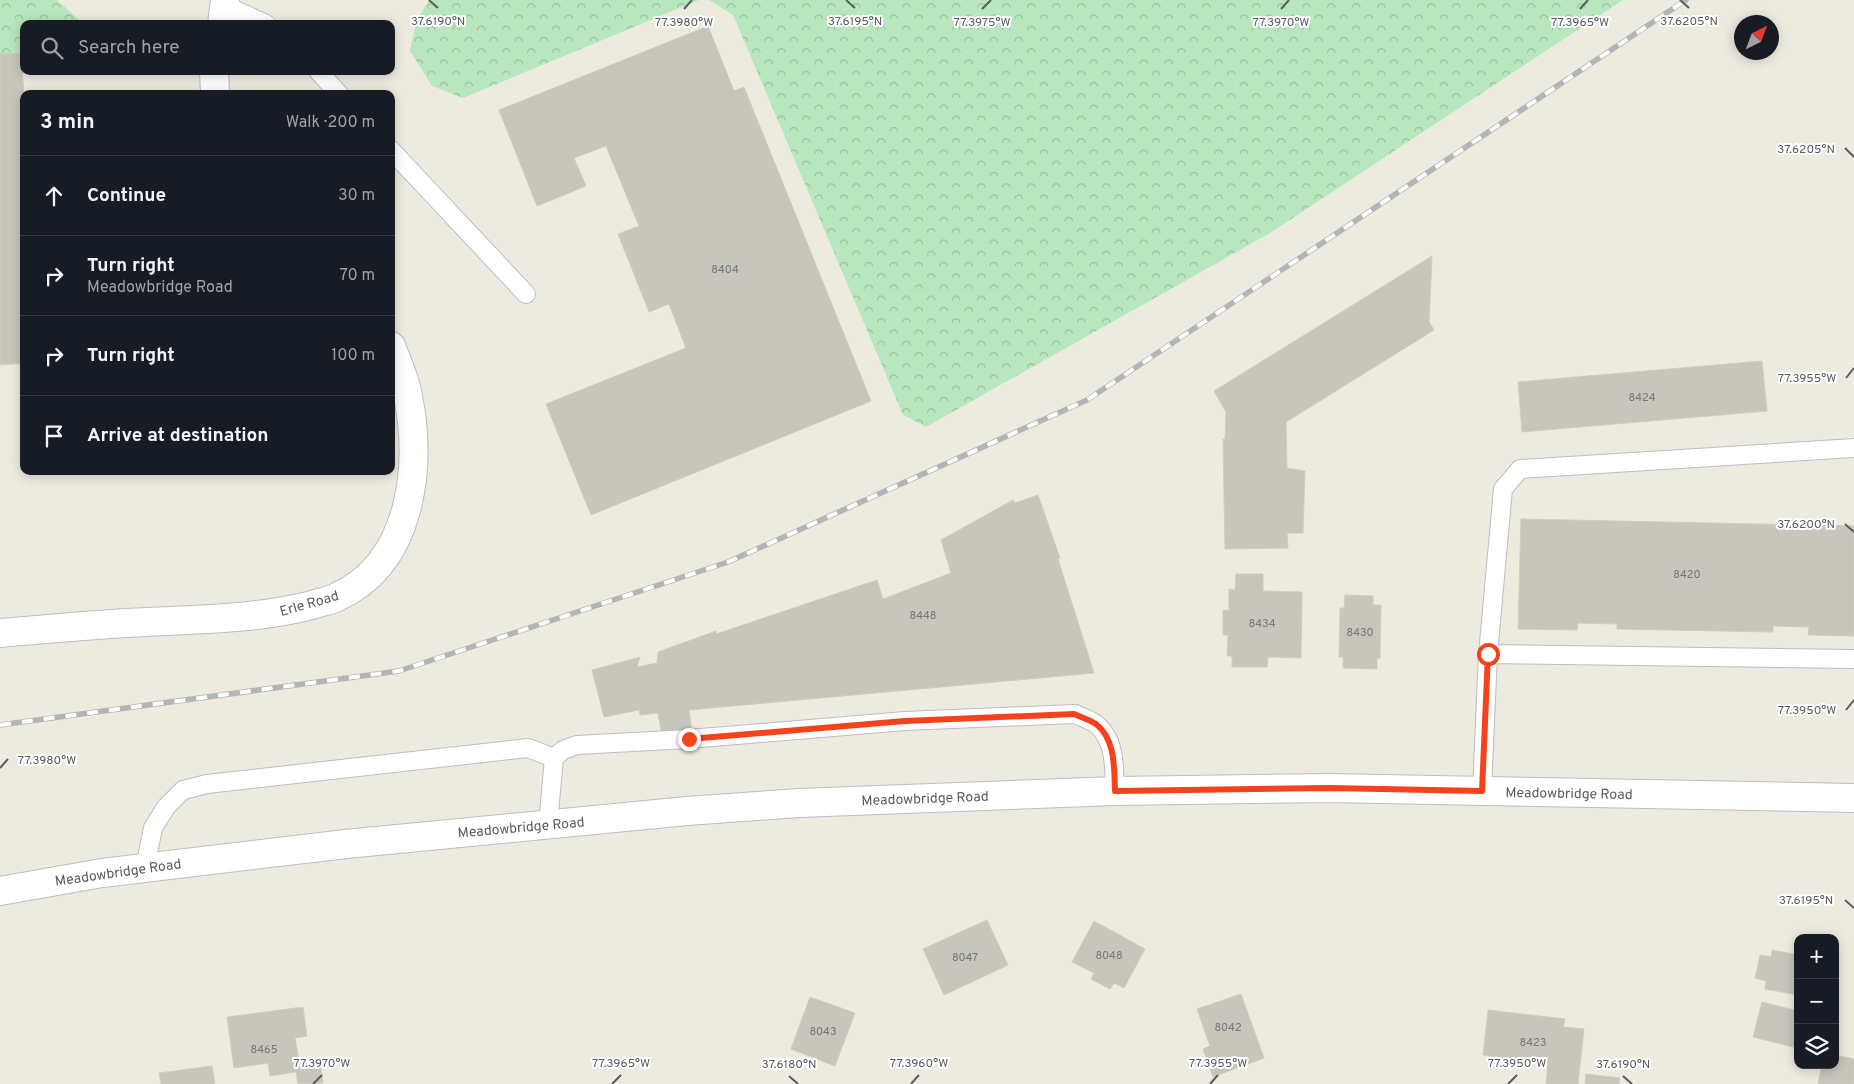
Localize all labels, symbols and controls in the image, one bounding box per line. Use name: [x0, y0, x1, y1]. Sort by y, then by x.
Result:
text: 37.6190°N: [411, 14, 465, 30]
text: 37.6195°N: [828, 14, 882, 30]
text: 37.6205°N: [1660, 14, 1718, 30]
text: 77.3980°W: [655, 15, 713, 31]
text: 77.3975°W: [954, 15, 1010, 31]
text: 77.3970°W: [1253, 15, 1309, 31]
text: 77.3965°W: [1551, 15, 1609, 31]
north arrow: [1734, 15, 1779, 60]
search box: [20, 20, 395, 75]
icon: search: [38, 34, 66, 62]
text: Search here: [78, 36, 180, 60]
text: 3 min: [40, 109, 95, 136]
text: Walk · 200 m: [286, 113, 375, 133]
text: 37.6205°N: [1777, 142, 1835, 158]
icon: ahead: [40, 182, 68, 210]
text: Continue: [87, 184, 166, 208]
text: 30 m: [338, 186, 375, 206]
text: Turn right: [87, 254, 175, 278]
icon: right: [40, 262, 68, 290]
house number: 8404: [711, 263, 739, 277]
text: 70 m: [340, 266, 375, 286]
text: Meadowbridge Road: [87, 278, 233, 298]
icon: right: [40, 342, 68, 370]
text: Turn right: [87, 344, 175, 368]
text: 100 m: [331, 346, 375, 366]
text: 77.3955°W: [1778, 371, 1836, 387]
house number: 8424: [1628, 391, 1656, 405]
icon: arrive: [40, 422, 68, 450]
text: Arrive at destination: [87, 424, 268, 448]
text: 37.6200°N: [1777, 517, 1835, 533]
house number: 8420: [1673, 568, 1701, 582]
street label: Erle Road: [278, 588, 341, 621]
house number: 8448: [909, 609, 937, 623]
house number: 8434: [1248, 617, 1276, 631]
house number: 8430: [1346, 626, 1374, 640]
route start: [1477, 643, 1500, 666]
text: 77.3950°W: [1778, 703, 1836, 719]
route end: [678, 728, 701, 751]
text: 77.3980°W: [18, 753, 76, 769]
street label: Meadowbridge Road: [1505, 785, 1633, 804]
street label: Meadowbridge Road: [861, 789, 989, 810]
street label: Meadowbridge Road: [457, 814, 585, 843]
street label: Meadowbridge Road: [54, 856, 183, 891]
text: 37.6195°N: [1779, 893, 1833, 909]
map controls: [1794, 934, 1839, 1069]
button: +: [1794, 934, 1839, 979]
house number: 8048: [1095, 949, 1123, 963]
house number: 8047: [952, 951, 978, 965]
button: −: [1794, 979, 1839, 1024]
house number: 8042: [1214, 1021, 1242, 1035]
button: layers: [1794, 1024, 1839, 1069]
house number: 8043: [809, 1025, 837, 1039]
house number: 8423: [1520, 1036, 1546, 1050]
house number: 8465: [251, 1043, 278, 1057]
text: 77.3970°W: [294, 1056, 350, 1072]
text: 77.3965°W: [592, 1056, 650, 1072]
text: 77.3960°W: [890, 1056, 948, 1072]
text: 77.3955°W: [1189, 1056, 1247, 1072]
text: 77.3950°W: [1488, 1056, 1546, 1072]
text: 37.6180°N: [762, 1057, 816, 1073]
text: 37.6190°N: [1596, 1057, 1650, 1073]

